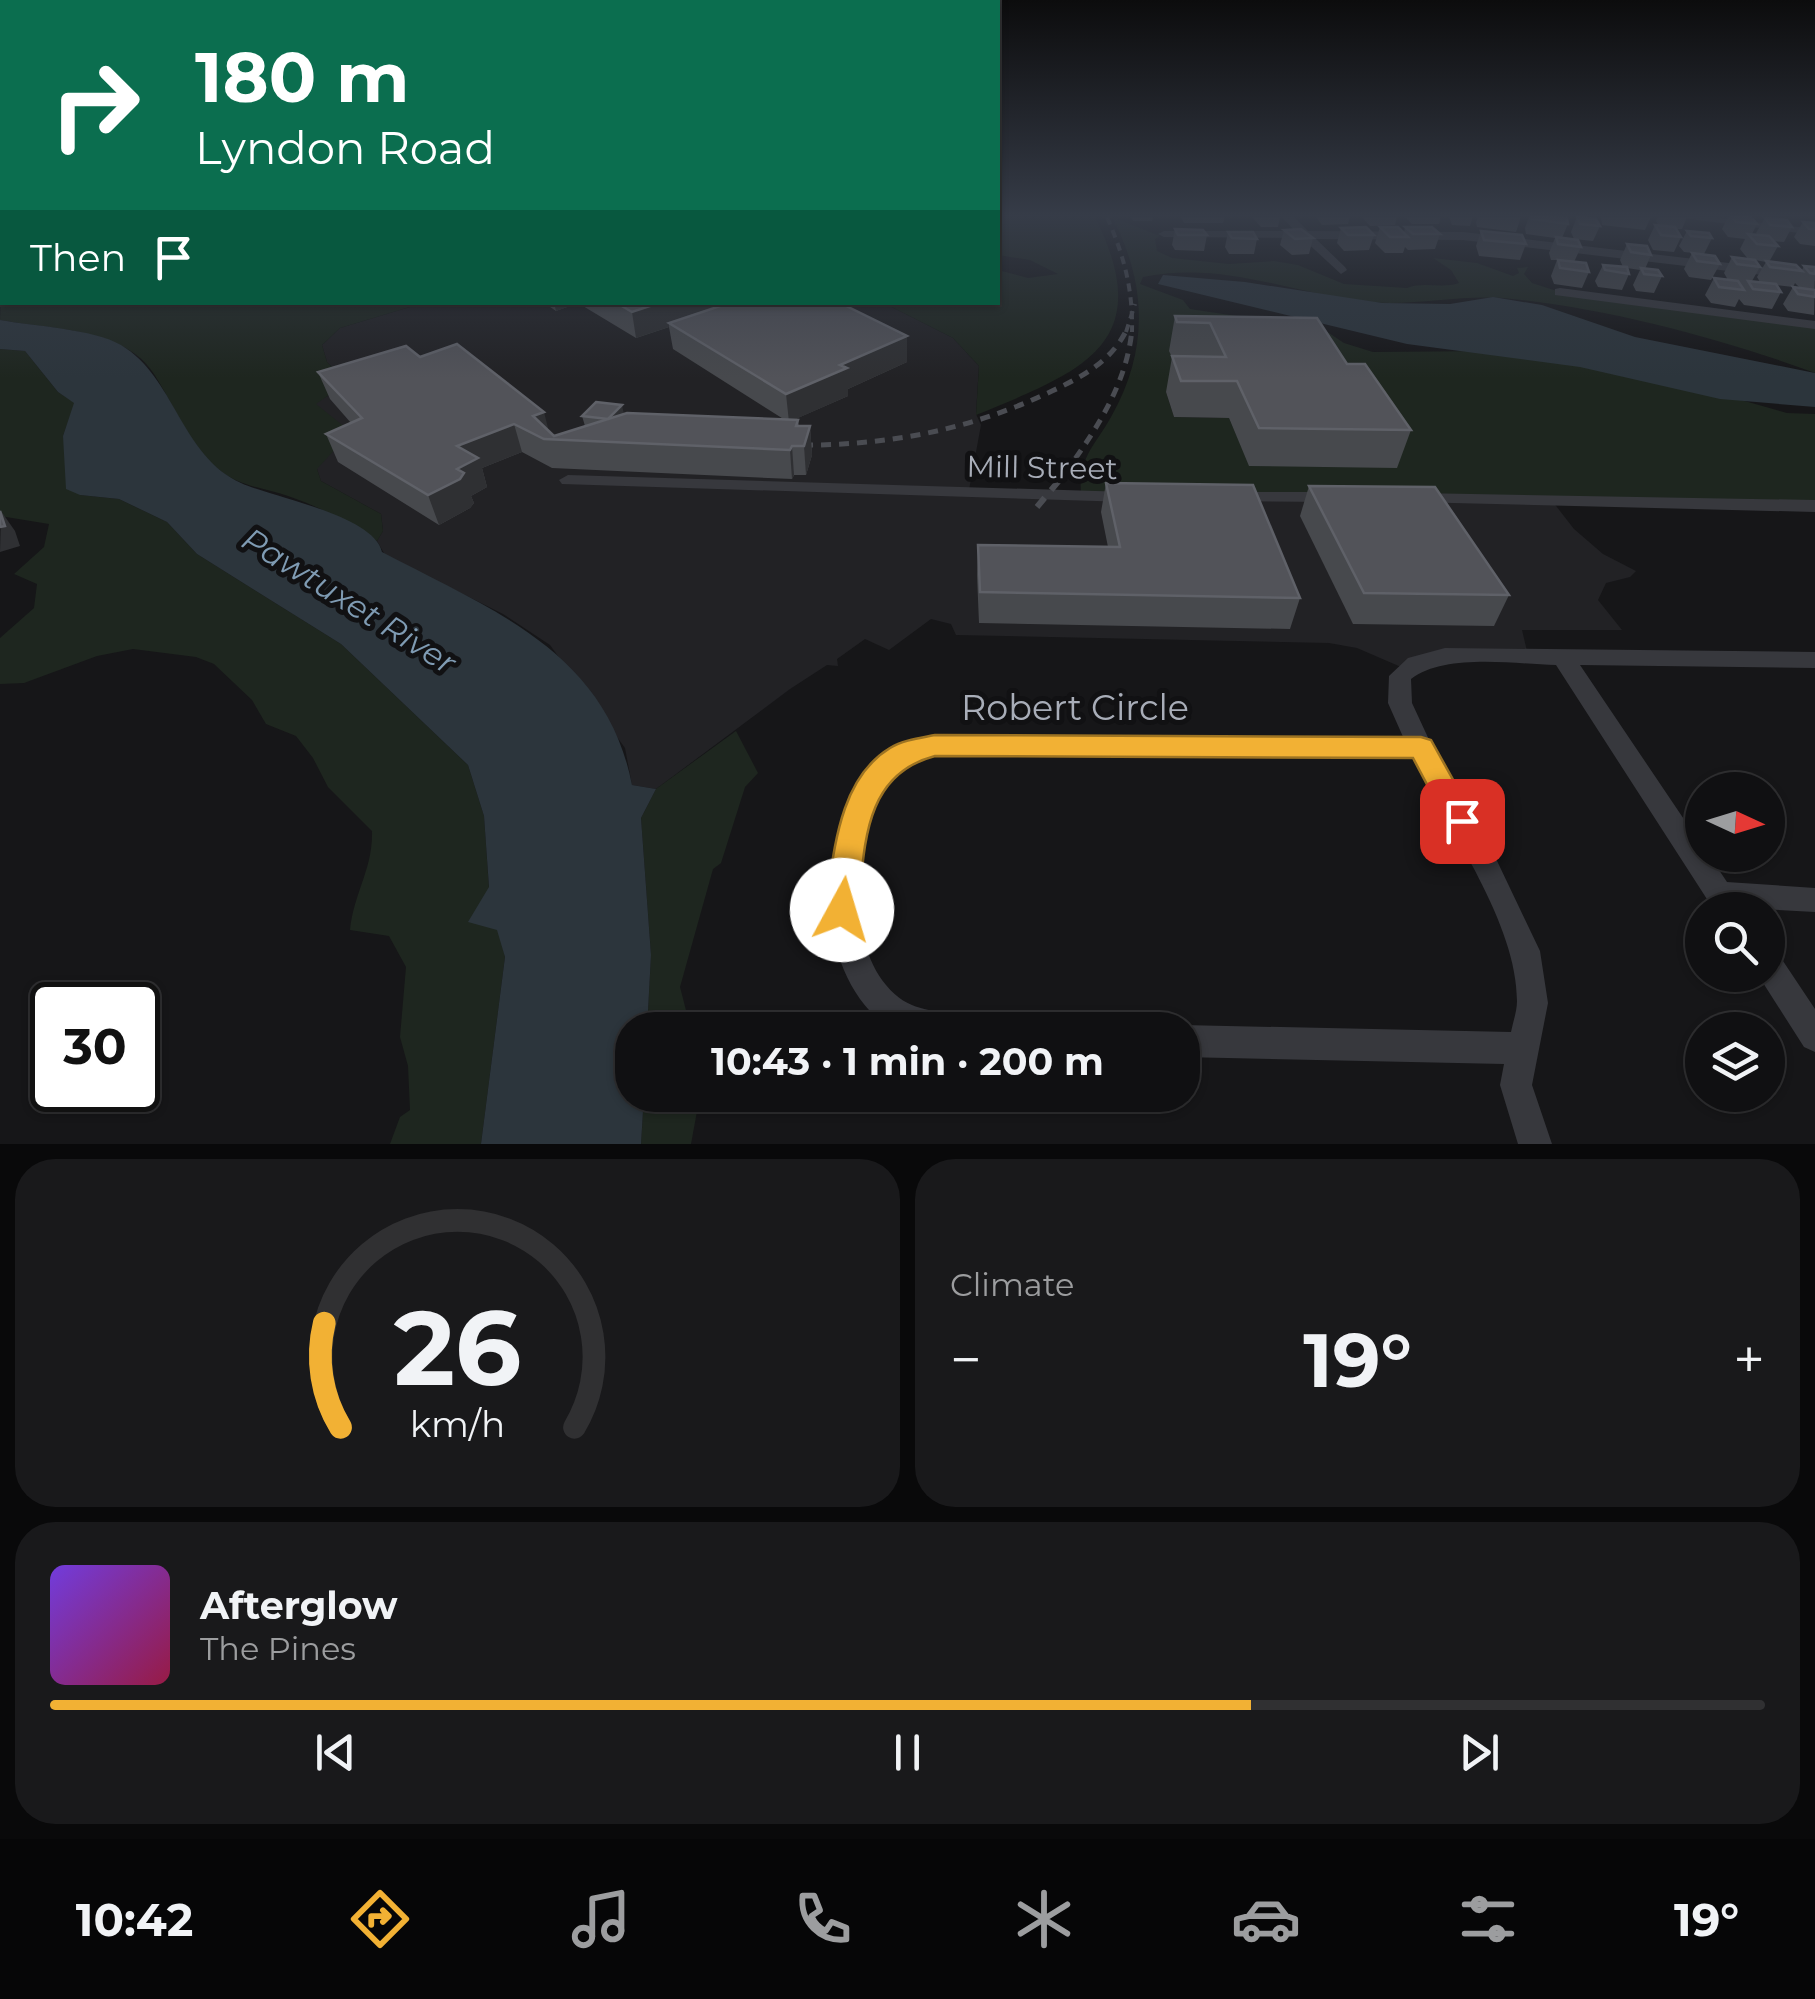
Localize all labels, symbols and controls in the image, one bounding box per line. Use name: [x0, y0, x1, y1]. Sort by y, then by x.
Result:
text: 180 m: [195, 34, 409, 120]
icon: right: [30, 40, 160, 170]
text: Lyndon Road: [195, 120, 495, 175]
icon: arrive: [146, 230, 201, 285]
text: Then: [30, 234, 126, 281]
street label: Mill Street: [966, 448, 1118, 487]
water label: Pawtuxet River: [235, 519, 465, 683]
street label: Robert Circle: [961, 686, 1189, 729]
north arrow: [1685, 772, 1785, 872]
map controls: [1685, 772, 1785, 1112]
pin: [1420, 779, 1505, 864]
icon: arrive: [1435, 794, 1490, 849]
position arrow: [790, 858, 894, 962]
button: search: [1685, 892, 1785, 992]
speed limit sign: 30: [30, 982, 160, 1112]
button: layers: [1685, 1012, 1785, 1112]
text: 10:43 · 1 min · 200 m: [711, 1038, 1104, 1085]
text: Climate: [950, 1265, 1074, 1304]
text: 26: [394, 1284, 521, 1411]
text: 19°: [1303, 1314, 1412, 1406]
text: −: [950, 1326, 982, 1393]
text: +: [1733, 1326, 1765, 1393]
text: km/h: [410, 1402, 505, 1446]
text: Afterglow: [200, 1582, 398, 1629]
text: The Pines: [200, 1629, 356, 1668]
icon: previous: [308, 1725, 363, 1780]
icon: pause: [880, 1725, 935, 1780]
icon: next: [1452, 1725, 1507, 1780]
icon: directions: [345, 1884, 415, 1954]
icon: music: [566, 1884, 636, 1954]
icon: phone: [788, 1884, 858, 1954]
icon: climate: [1009, 1884, 1079, 1954]
icon: car: [1231, 1884, 1301, 1954]
icon: filters: [1453, 1884, 1523, 1954]
text: 10:42: [76, 1892, 193, 1947]
text: 19°: [1674, 1892, 1739, 1947]

